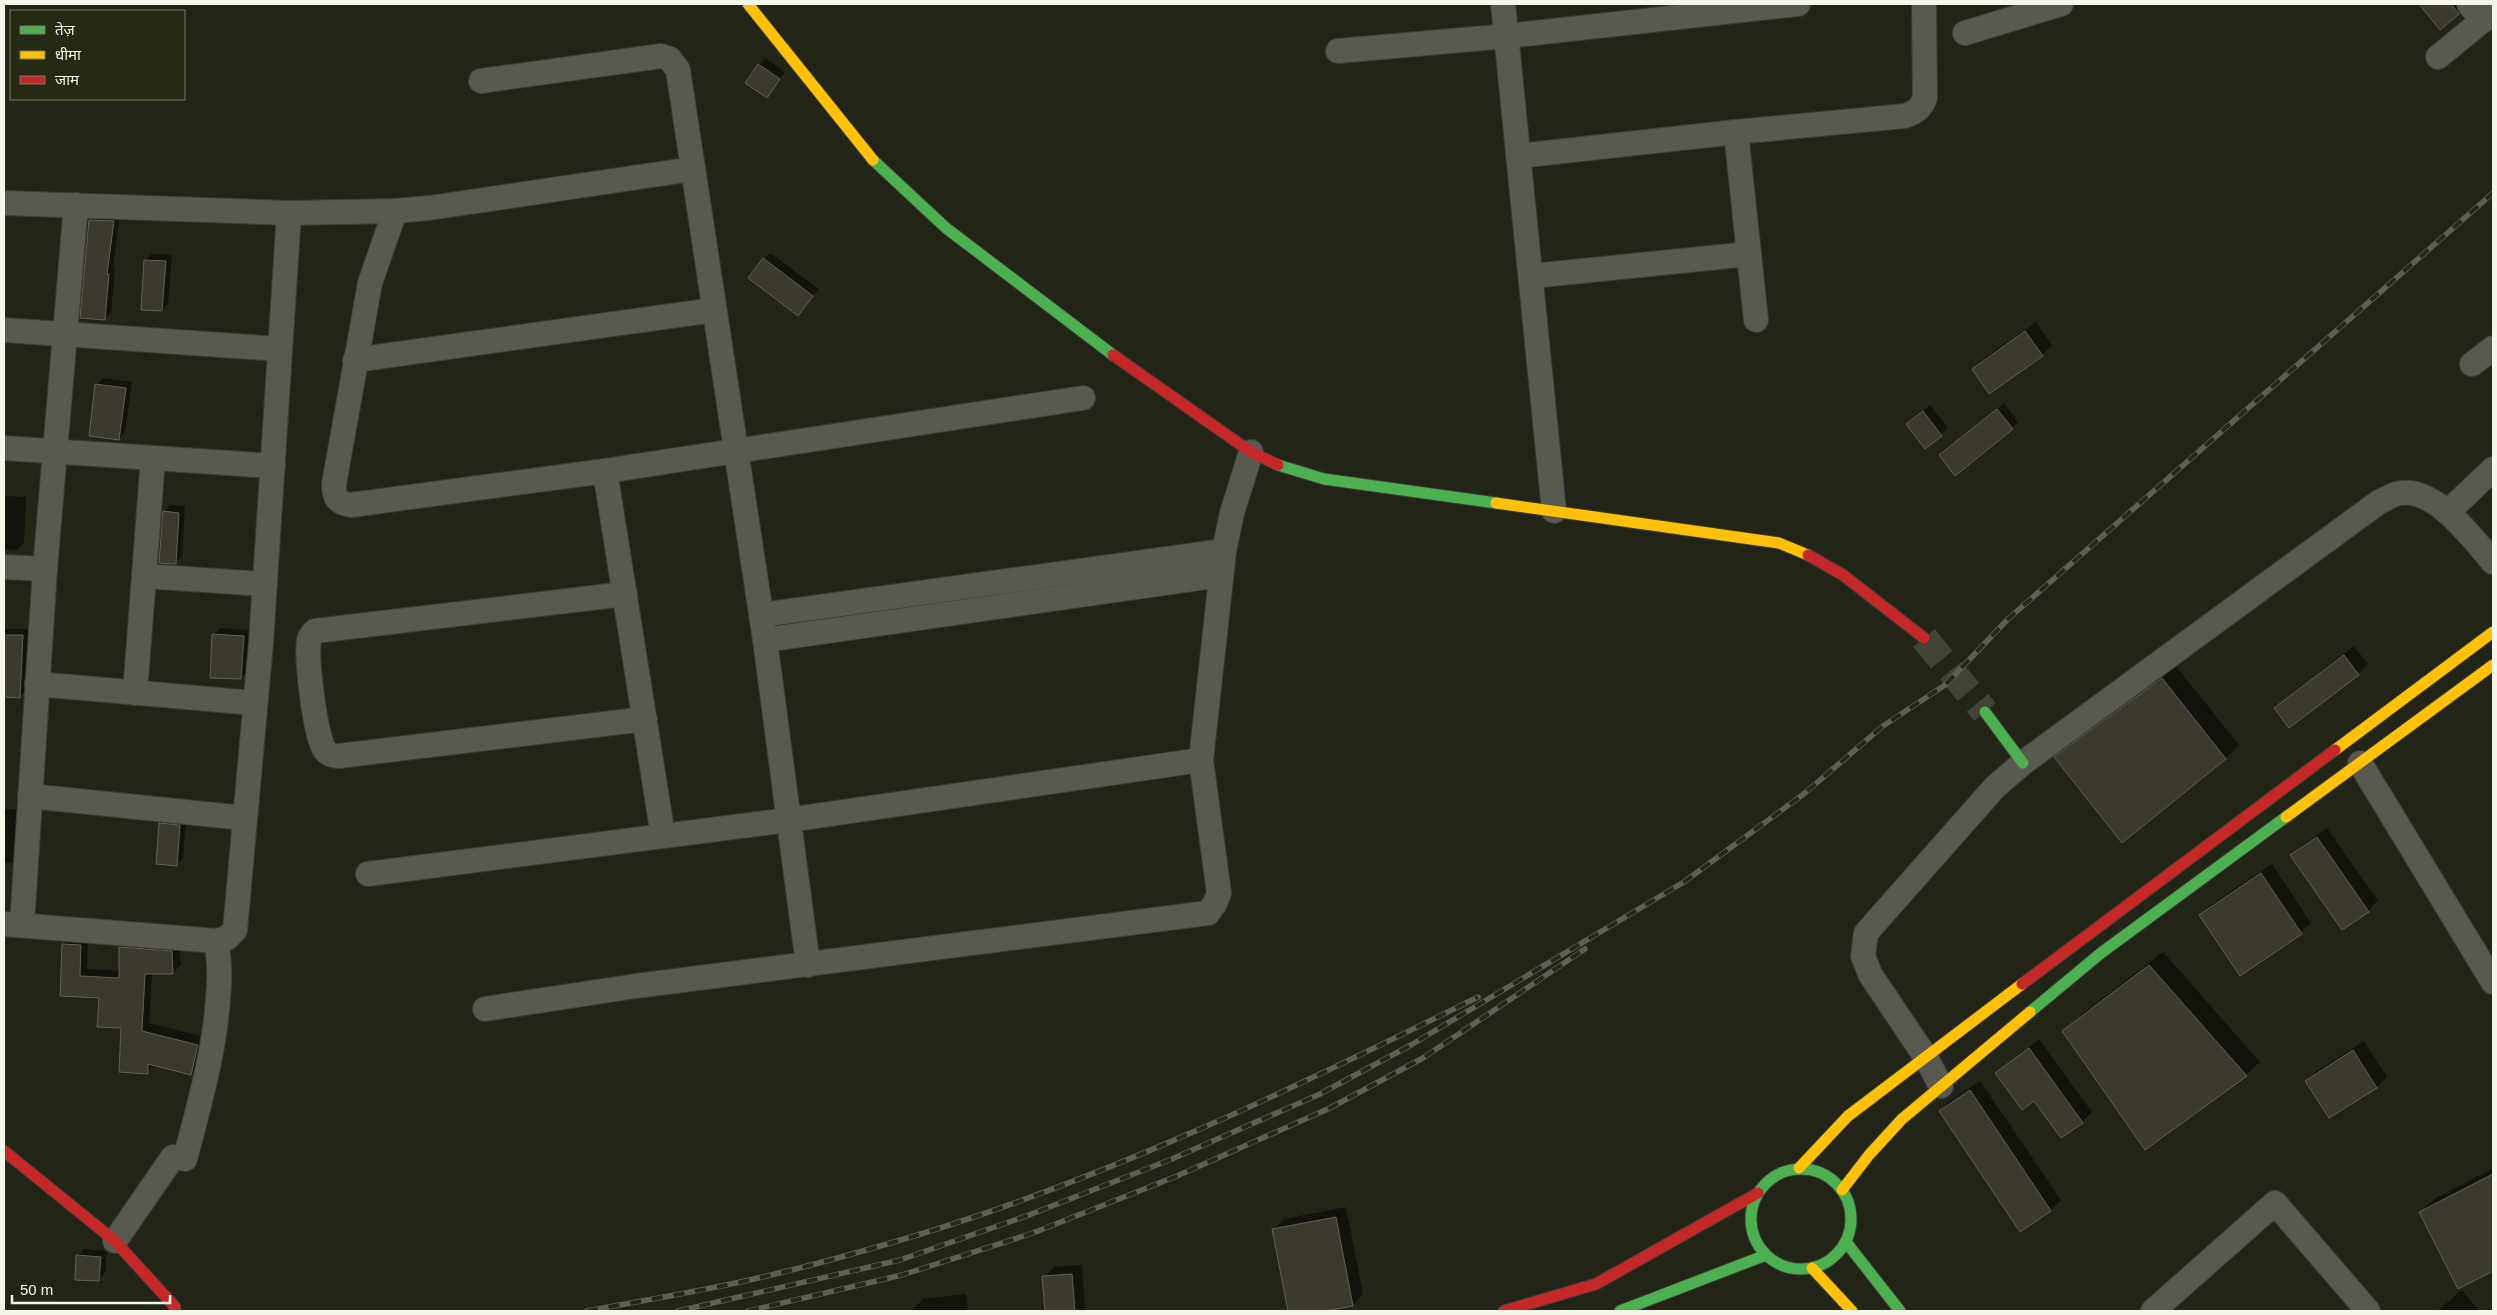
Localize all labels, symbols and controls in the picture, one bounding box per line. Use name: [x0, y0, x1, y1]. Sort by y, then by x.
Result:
legend: [10, 10, 185, 100]
text: तेज़: [55, 21, 76, 38]
text: धीमा: [55, 46, 82, 63]
text: जाम: [55, 71, 80, 88]
scale bar: [12, 1272, 170, 1304]
text: 50 m: [20, 1281, 53, 1298]

